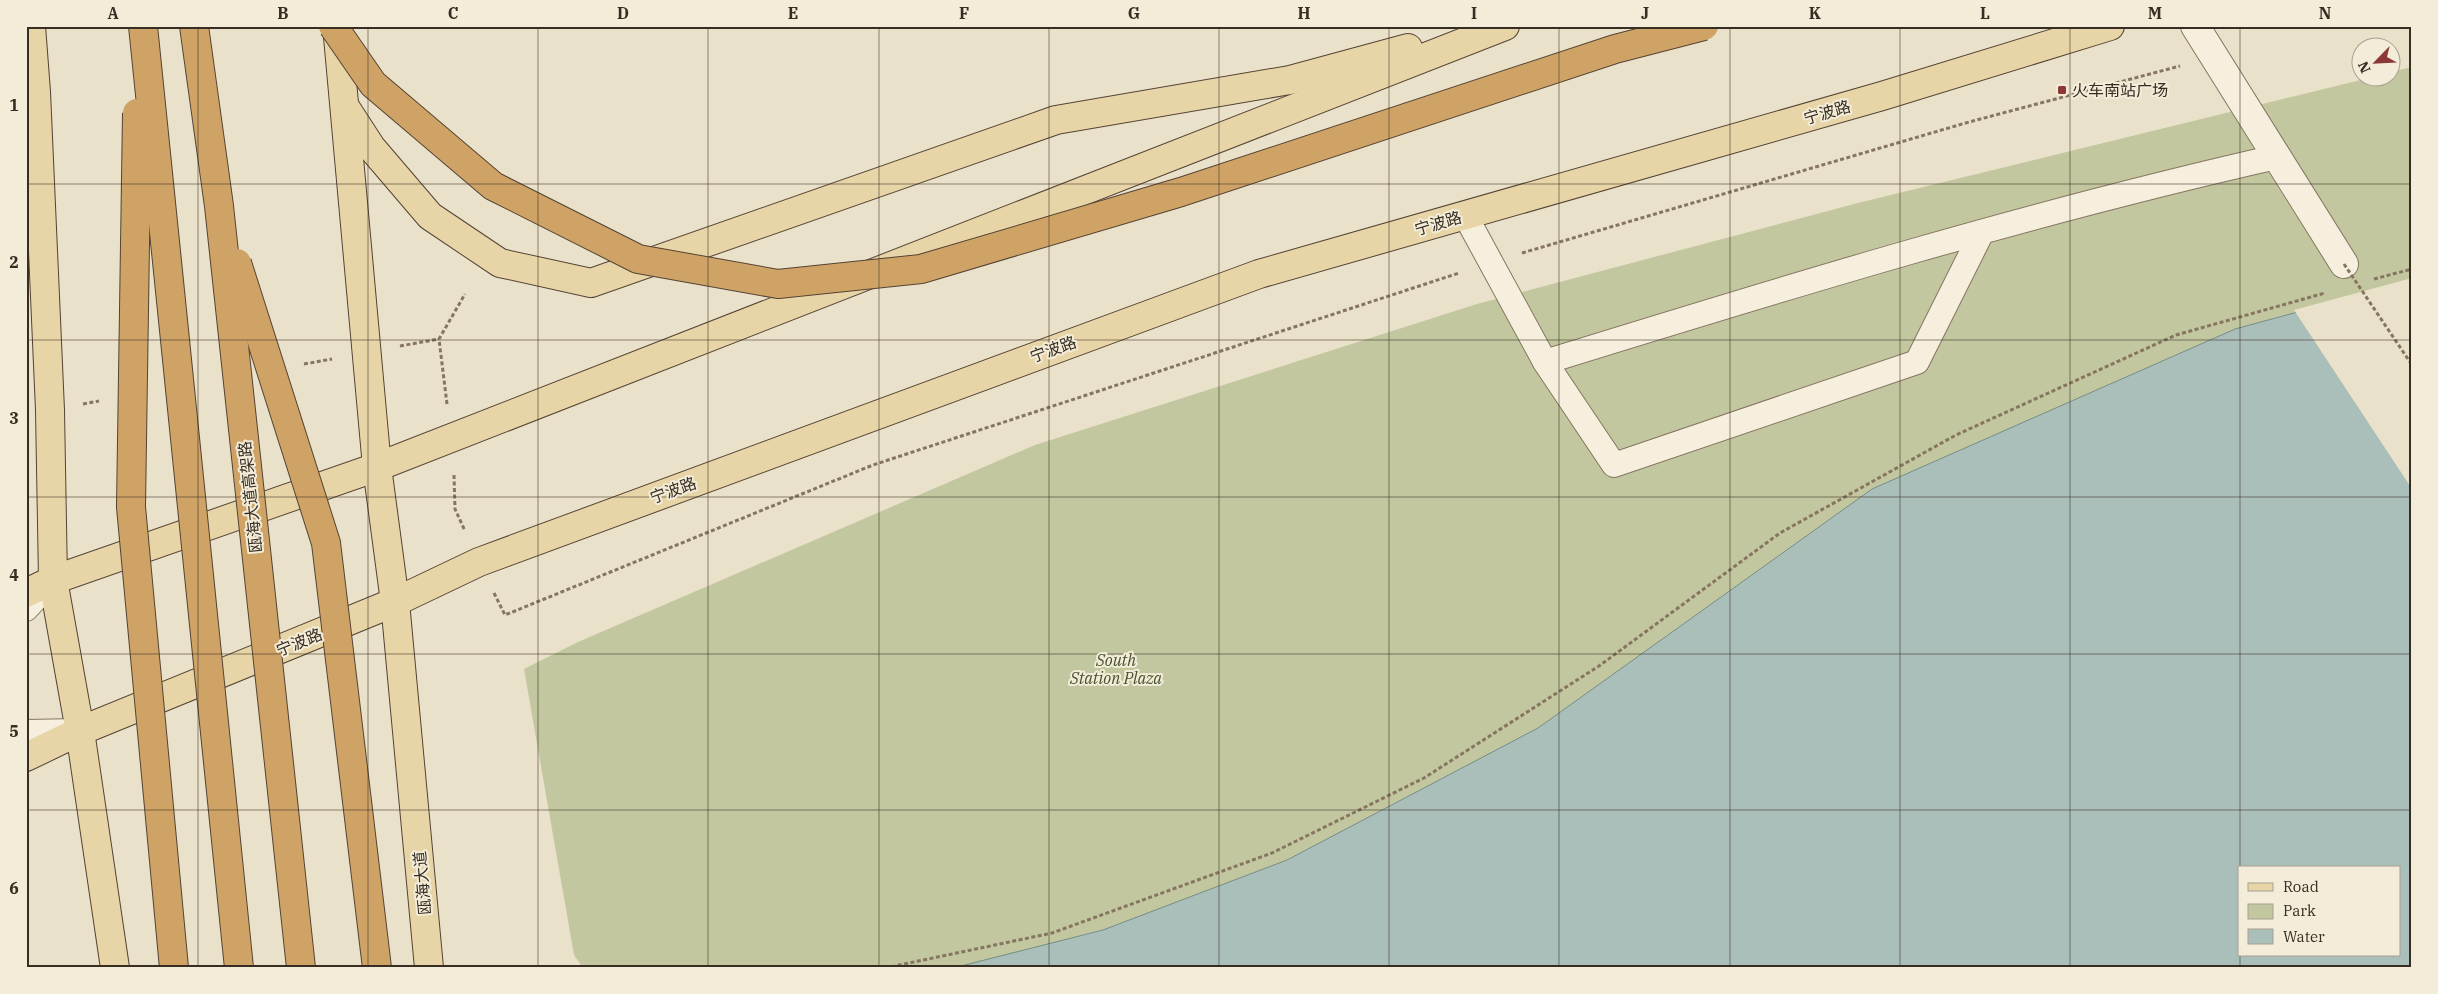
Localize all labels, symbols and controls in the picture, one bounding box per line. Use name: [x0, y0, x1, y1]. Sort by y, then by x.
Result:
text: A: [107, 3, 119, 23]
text: B: [277, 3, 289, 23]
text: C: [448, 3, 458, 23]
text: D: [617, 3, 629, 23]
text: E: [788, 3, 798, 23]
text: F: [959, 3, 969, 23]
text: G: [1128, 3, 1140, 23]
text: H: [1298, 3, 1311, 23]
text: I: [1471, 3, 1477, 23]
text: J: [1641, 3, 1649, 23]
text: K: [1809, 3, 1822, 23]
text: L: [1980, 3, 1990, 23]
text: M: [2148, 3, 2162, 23]
text: N: [2319, 3, 2331, 23]
north arrow: [2350, 38, 2400, 88]
text: N: [2354, 59, 2375, 76]
place label: 火车南站广场: [2072, 80, 2168, 100]
marker: 火车南站广场: [2056, 84, 2068, 96]
text: 1: [9, 95, 19, 115]
street label: 宁波路: [1801, 96, 1853, 128]
street label: 宁波路: [1412, 207, 1464, 239]
text: 2: [9, 252, 19, 272]
street label: 宁波路: [1027, 331, 1079, 367]
text: 3: [9, 408, 19, 428]
street label: 瓯海大道高架路: [234, 440, 266, 554]
street label: 宁波路: [647, 472, 699, 508]
text: 4: [9, 565, 19, 585]
street label: 宁波路: [273, 624, 325, 660]
park label: South Station Plaza: [1069, 650, 1162, 688]
text: 5: [9, 721, 19, 741]
street label: 瓯海大道: [409, 850, 435, 916]
legend: [2238, 866, 2400, 956]
text: Road: [2283, 877, 2319, 896]
text: 6: [9, 878, 19, 898]
text: Park: [2283, 901, 2316, 920]
text: Water: [2283, 927, 2325, 946]

